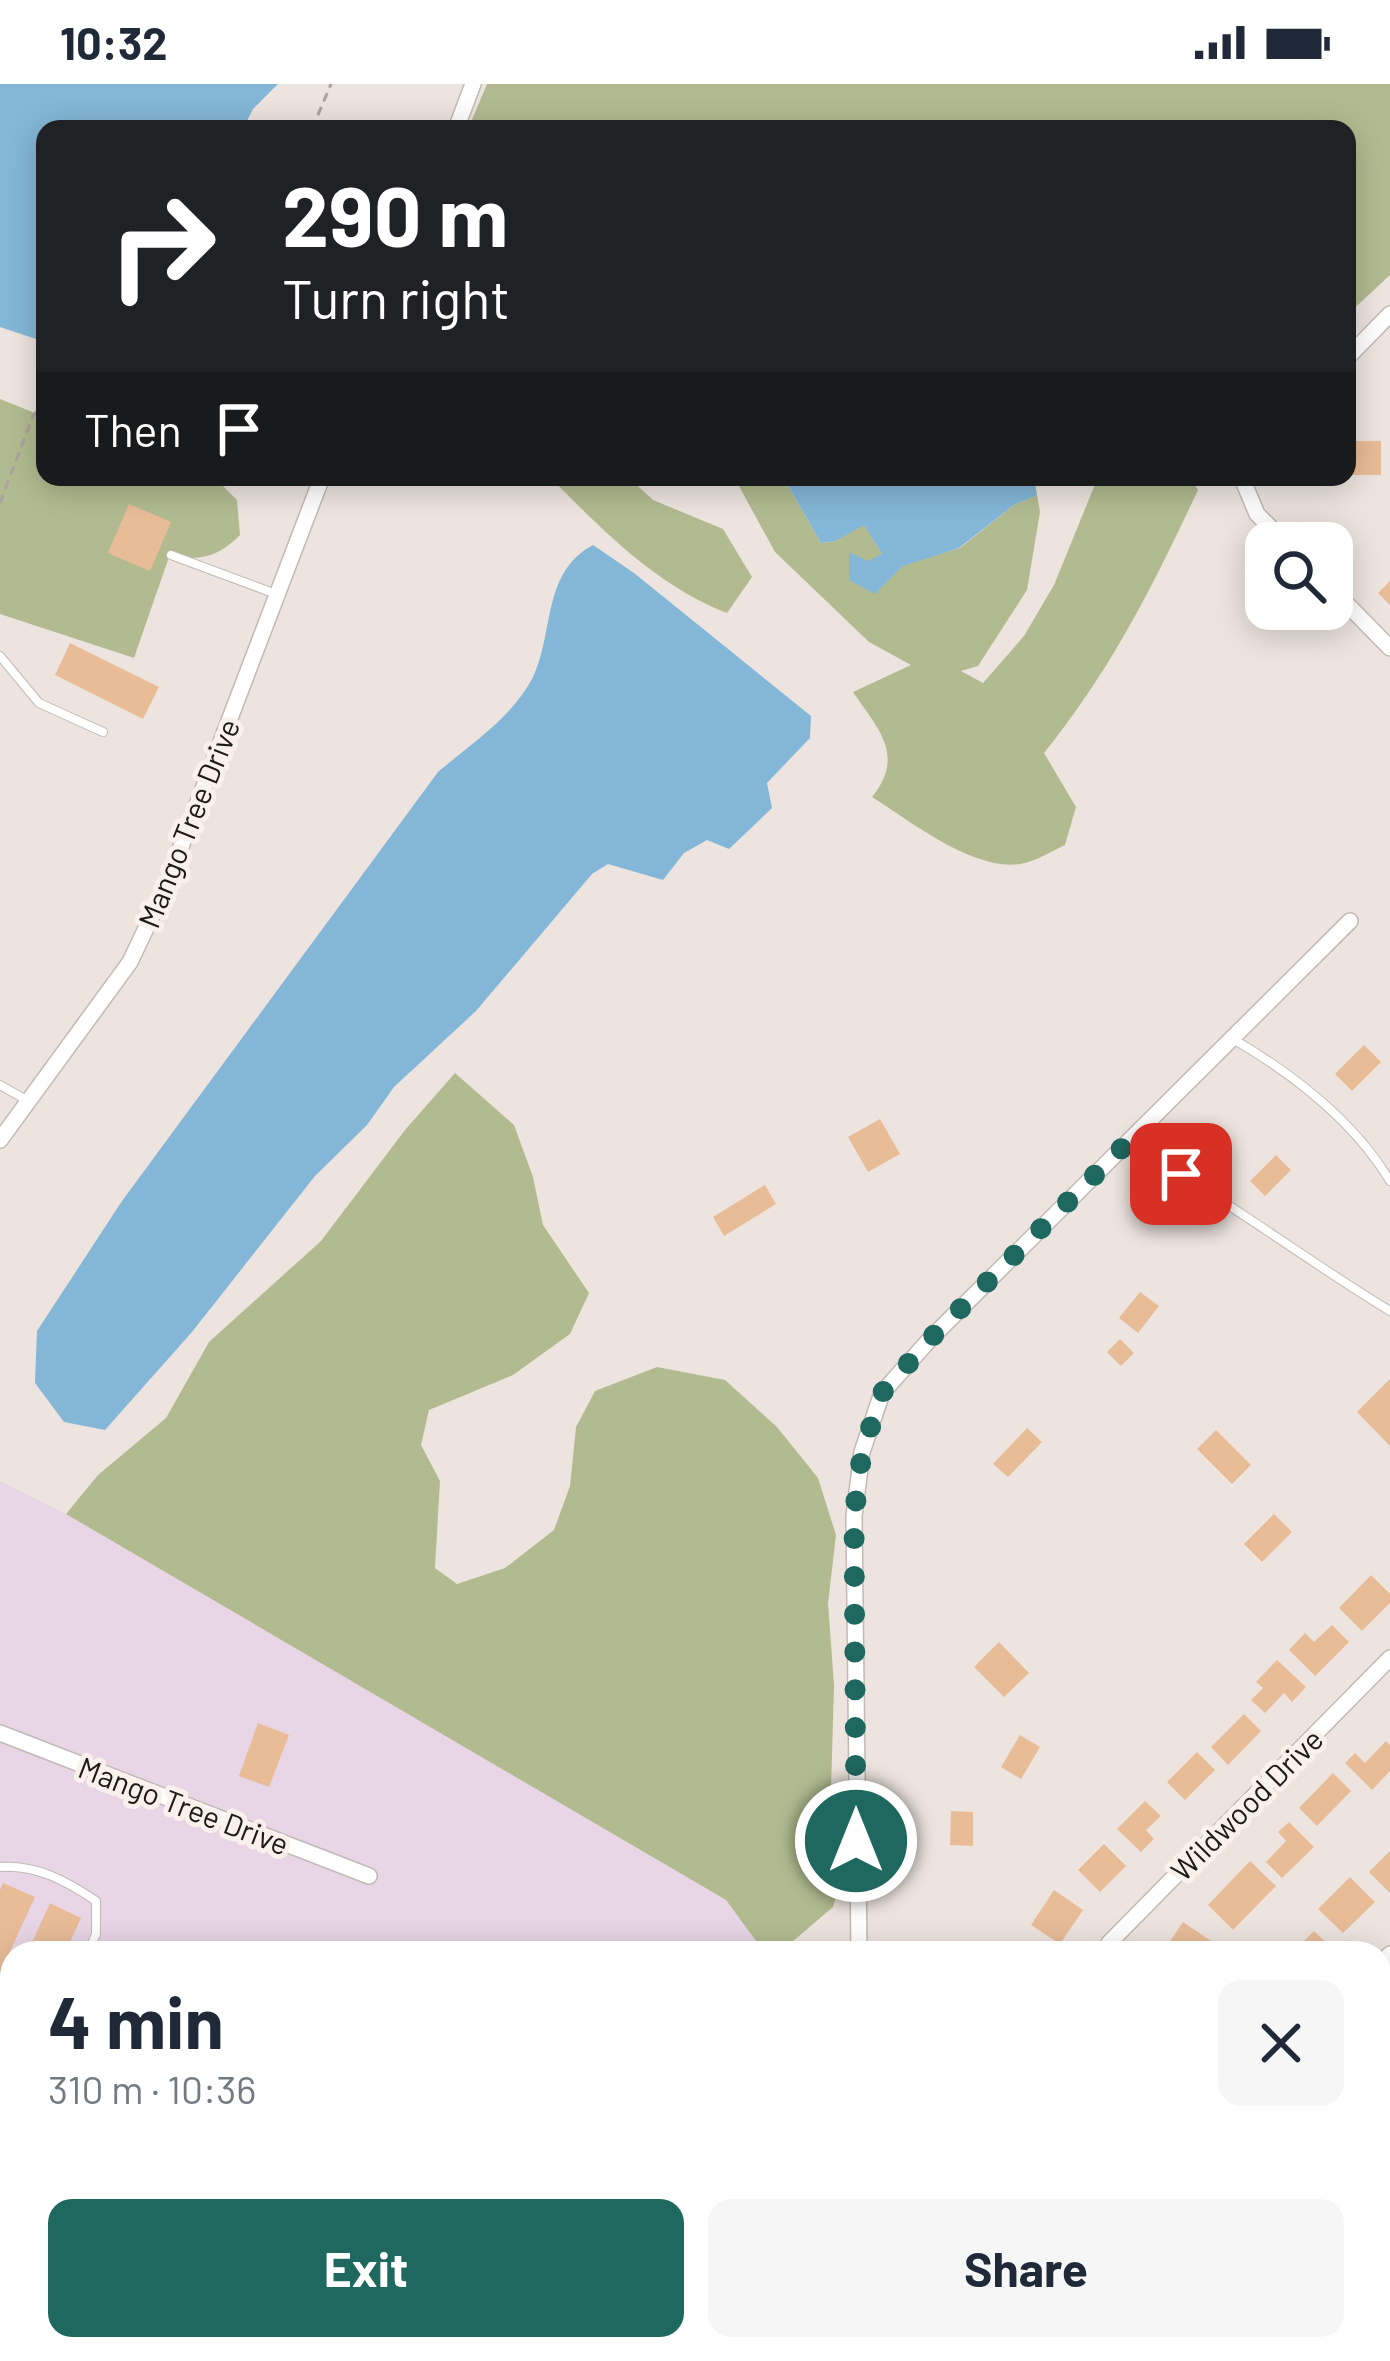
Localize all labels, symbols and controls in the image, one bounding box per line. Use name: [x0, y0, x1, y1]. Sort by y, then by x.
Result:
text: 10:32: [60, 15, 167, 69]
text: 290 m: [282, 163, 508, 264]
icon: right: [84, 168, 240, 324]
text: Turn right: [282, 265, 510, 330]
icon: arrive: [206, 396, 272, 462]
text: Then: [84, 402, 182, 456]
map controls: [1245, 522, 1353, 630]
button: search: [1245, 522, 1353, 630]
street label: Mango Tree Drive: [130, 713, 246, 933]
pin: [1130, 1123, 1232, 1225]
icon: arrive: [1148, 1141, 1214, 1207]
street label: Wildwood Drive: [1162, 1720, 1330, 1888]
street label: Mango Tree Drive: [74, 1748, 294, 1862]
position arrow: [793, 1778, 919, 1904]
text: 4 min: [48, 1977, 224, 2063]
button: close: [1218, 1980, 1344, 2106]
text: 310 m · 10:36: [48, 2065, 256, 2112]
button: Exit: [48, 2199, 684, 2337]
button: Share: [708, 2199, 1344, 2337]

